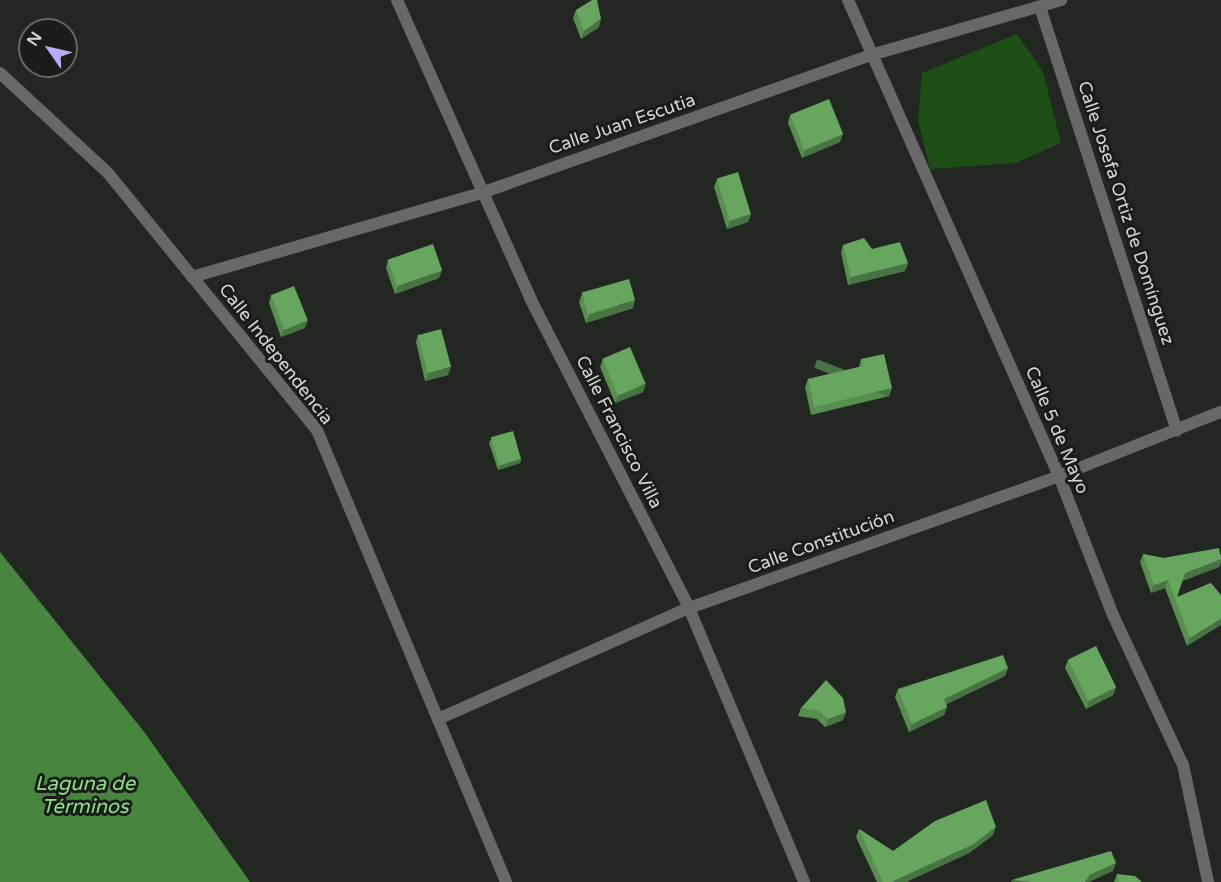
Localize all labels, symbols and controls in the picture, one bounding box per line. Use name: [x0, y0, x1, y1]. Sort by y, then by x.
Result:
north arrow: [18, 18, 78, 78]
text: N: [23, 28, 47, 50]
street label: Calle Josefa Ortiz de Domínguez: [1073, 78, 1179, 348]
street label: Calle Juan Escutia: [546, 89, 698, 159]
street label: Calle Independencia: [214, 279, 338, 429]
street label: Calle Francisco Villa: [571, 352, 667, 512]
street label: Calle 5 de Mayo: [1020, 363, 1094, 497]
street label: Calle Constitución: [745, 505, 897, 579]
water label: Laguna de Términos: [35, 772, 135, 819]

